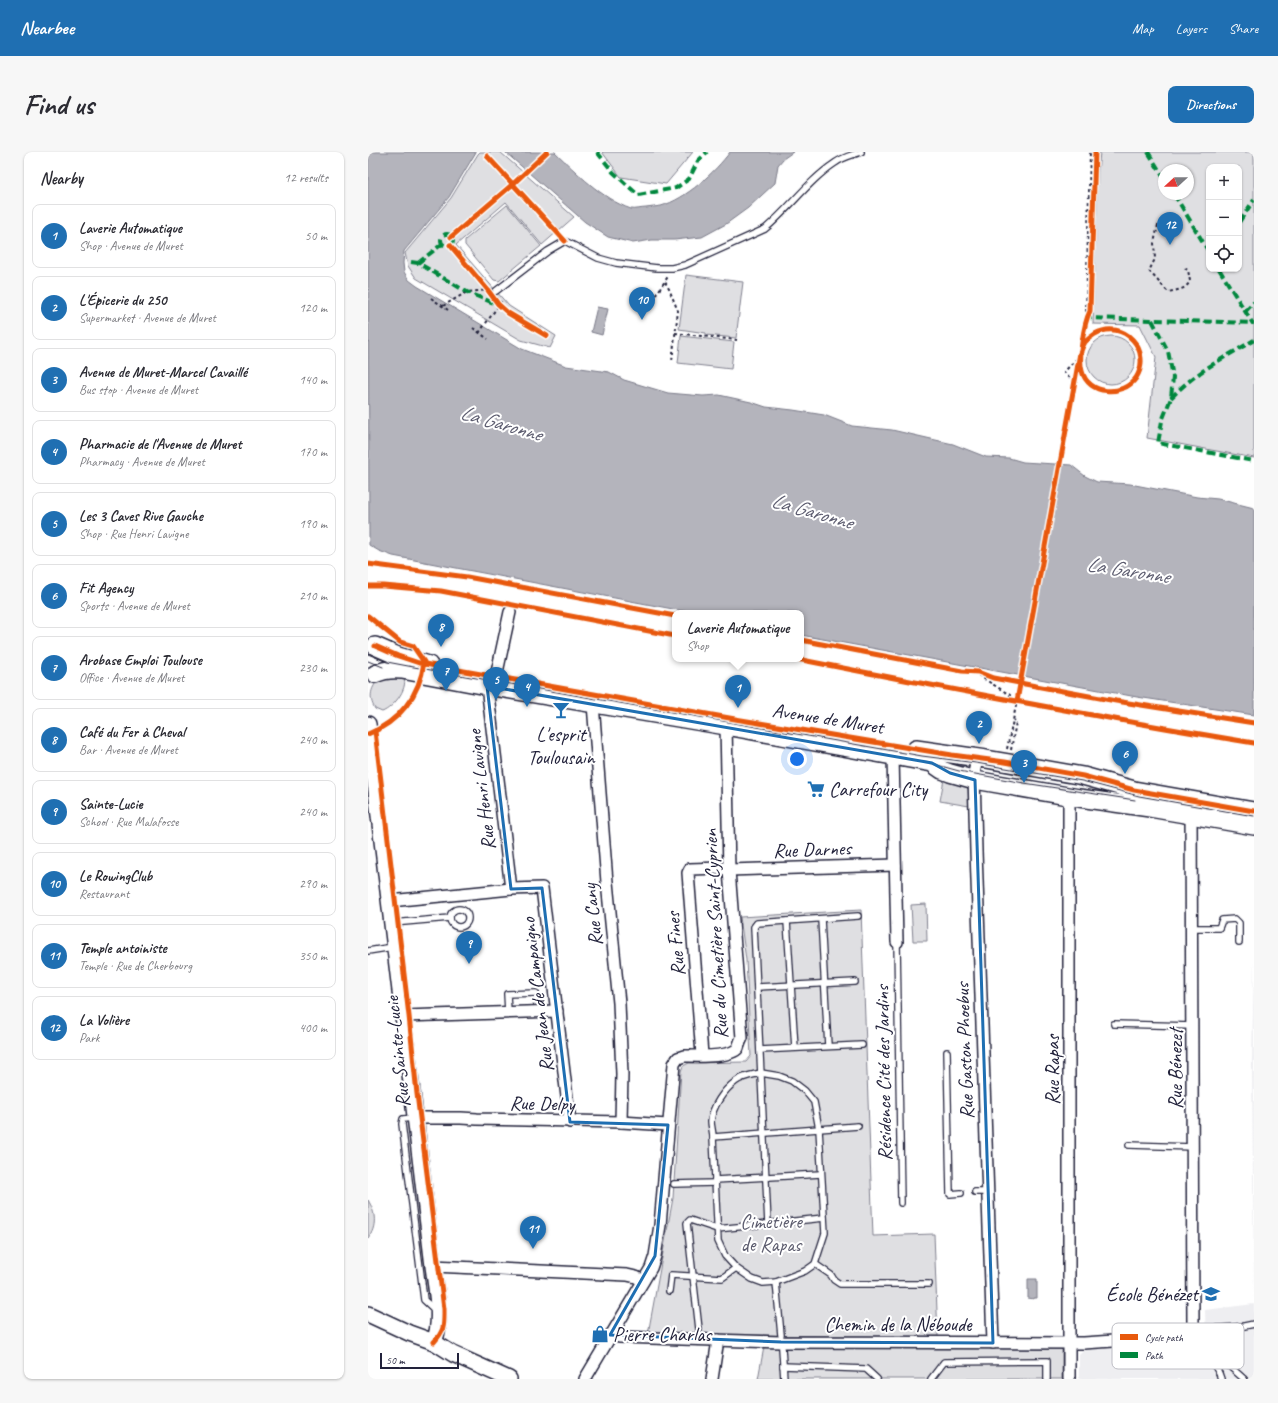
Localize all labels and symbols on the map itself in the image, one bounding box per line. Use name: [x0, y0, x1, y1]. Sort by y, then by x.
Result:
north arrow: [1158, 164, 1194, 200]
pin: 12: [1157, 212, 1183, 245]
pin: 10: [629, 287, 655, 320]
water label: La Garonne: [458, 399, 547, 448]
water label: La Garonne: [769, 487, 858, 536]
water label: La Garonne: [1085, 551, 1174, 590]
pin: 8: [428, 614, 454, 647]
pin: 7: [433, 658, 459, 691]
pin: 5: [483, 667, 509, 700]
pin: 4: [514, 674, 540, 707]
pin: 1: [725, 675, 751, 708]
street label: Avenue de Muret: [771, 697, 888, 740]
bar icon: L'esprit Toulousain: [551, 700, 571, 720]
pin: 2: [966, 711, 992, 744]
place label: L'esprit Toulousain: [527, 722, 596, 770]
street label: Rue Henri Lavigne: [462, 727, 501, 851]
pin: 6: [1112, 741, 1138, 774]
your location: [787, 749, 807, 769]
pin: 3: [1011, 750, 1037, 783]
place label: Carrefour City: [829, 777, 929, 802]
supermarket icon: Carrefour City: [806, 779, 826, 799]
street label: Rue du Cimetière Saint-Cyprien: [697, 827, 733, 1040]
street label: Rue Darnes: [773, 836, 854, 863]
street label: Rue Cany: [577, 881, 608, 947]
street label: Rue Fines: [660, 909, 691, 977]
street label: Rue Jean de Campaigno: [516, 915, 559, 1074]
pin: 9: [456, 931, 482, 964]
street label: Rue Gaston Phoebus: [950, 980, 979, 1120]
street label: Résidence Cité des Jardins: [869, 983, 898, 1161]
street label: Rue Sainte-Lucie: [379, 994, 416, 1109]
street label: Rue Bénezet: [1163, 1025, 1188, 1109]
street label: Rue Rapas: [1040, 1033, 1065, 1105]
street label: Rue Delpy: [509, 1090, 577, 1117]
park label: Cimetière de Rapas: [740, 1209, 803, 1257]
pin: 11: [520, 1216, 546, 1249]
place label: École Bénézet: [1106, 1282, 1200, 1307]
school or university icon: École Bénézet: [1201, 1284, 1221, 1304]
street label: Chemin de la Néboude: [824, 1312, 973, 1337]
place label: Pierre Charlas: [613, 1322, 713, 1347]
legend: [1112, 1323, 1244, 1369]
shop icon: Pierre Charlas: [590, 1324, 610, 1344]
text: Cycle path: [1145, 1330, 1184, 1344]
text: Path: [1145, 1348, 1164, 1362]
scale bar: [380, 1351, 459, 1370]

